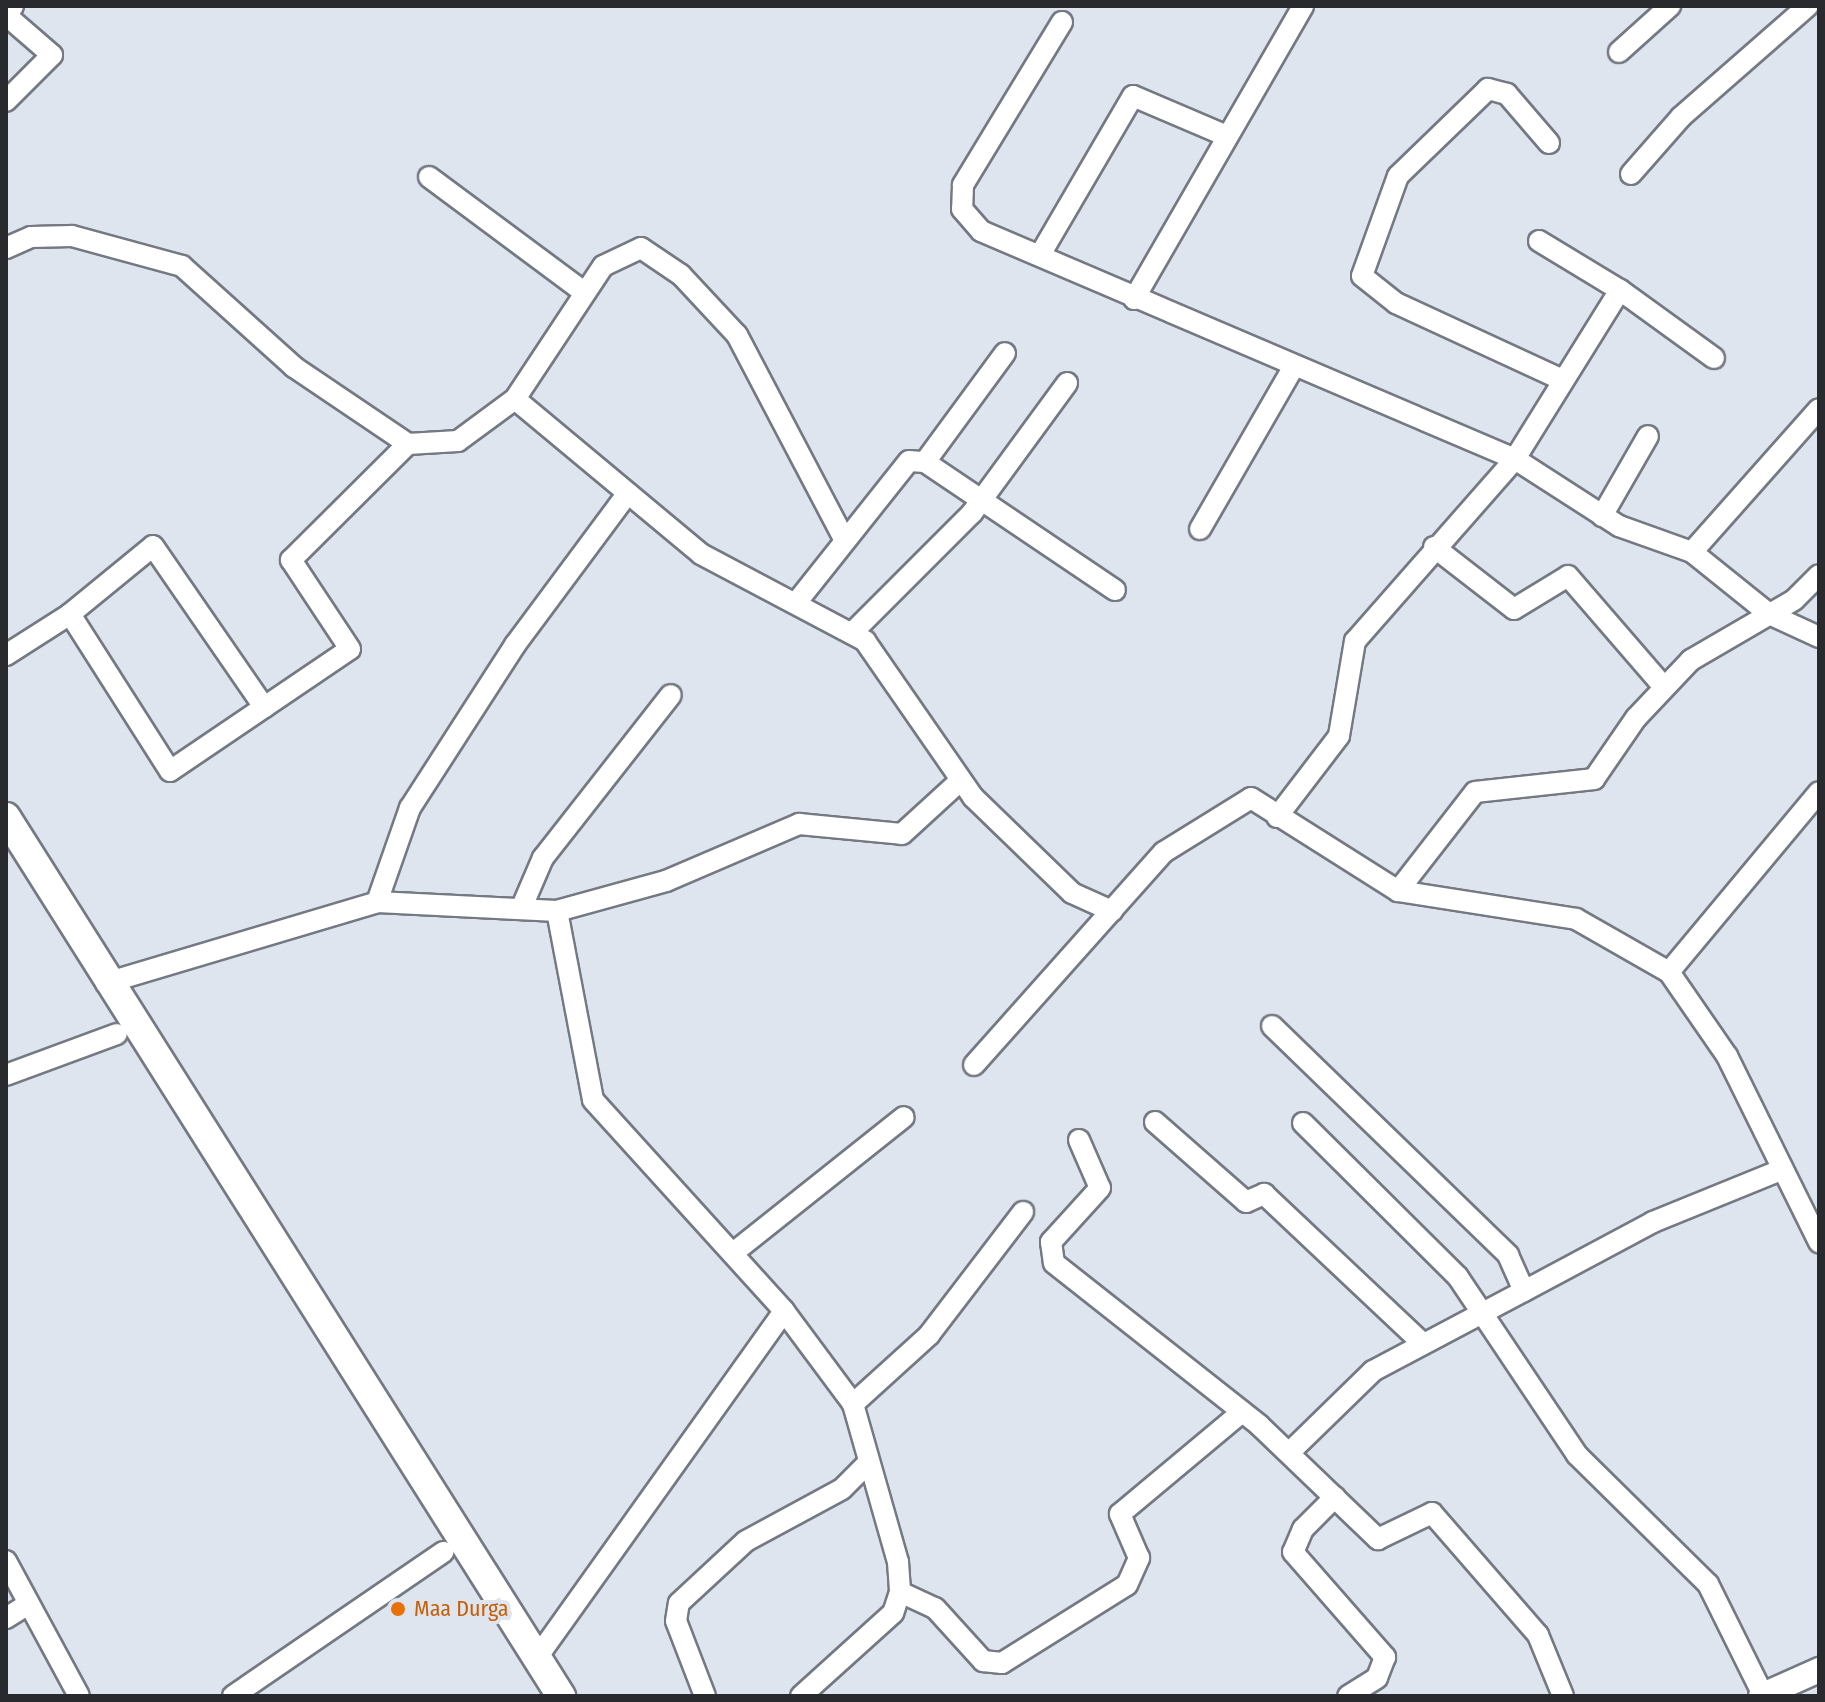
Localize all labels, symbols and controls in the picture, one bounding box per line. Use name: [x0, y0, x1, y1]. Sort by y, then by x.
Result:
place label: Maa Durga: [414, 1596, 509, 1622]
marker: Maa Durga: [389, 1600, 407, 1618]

